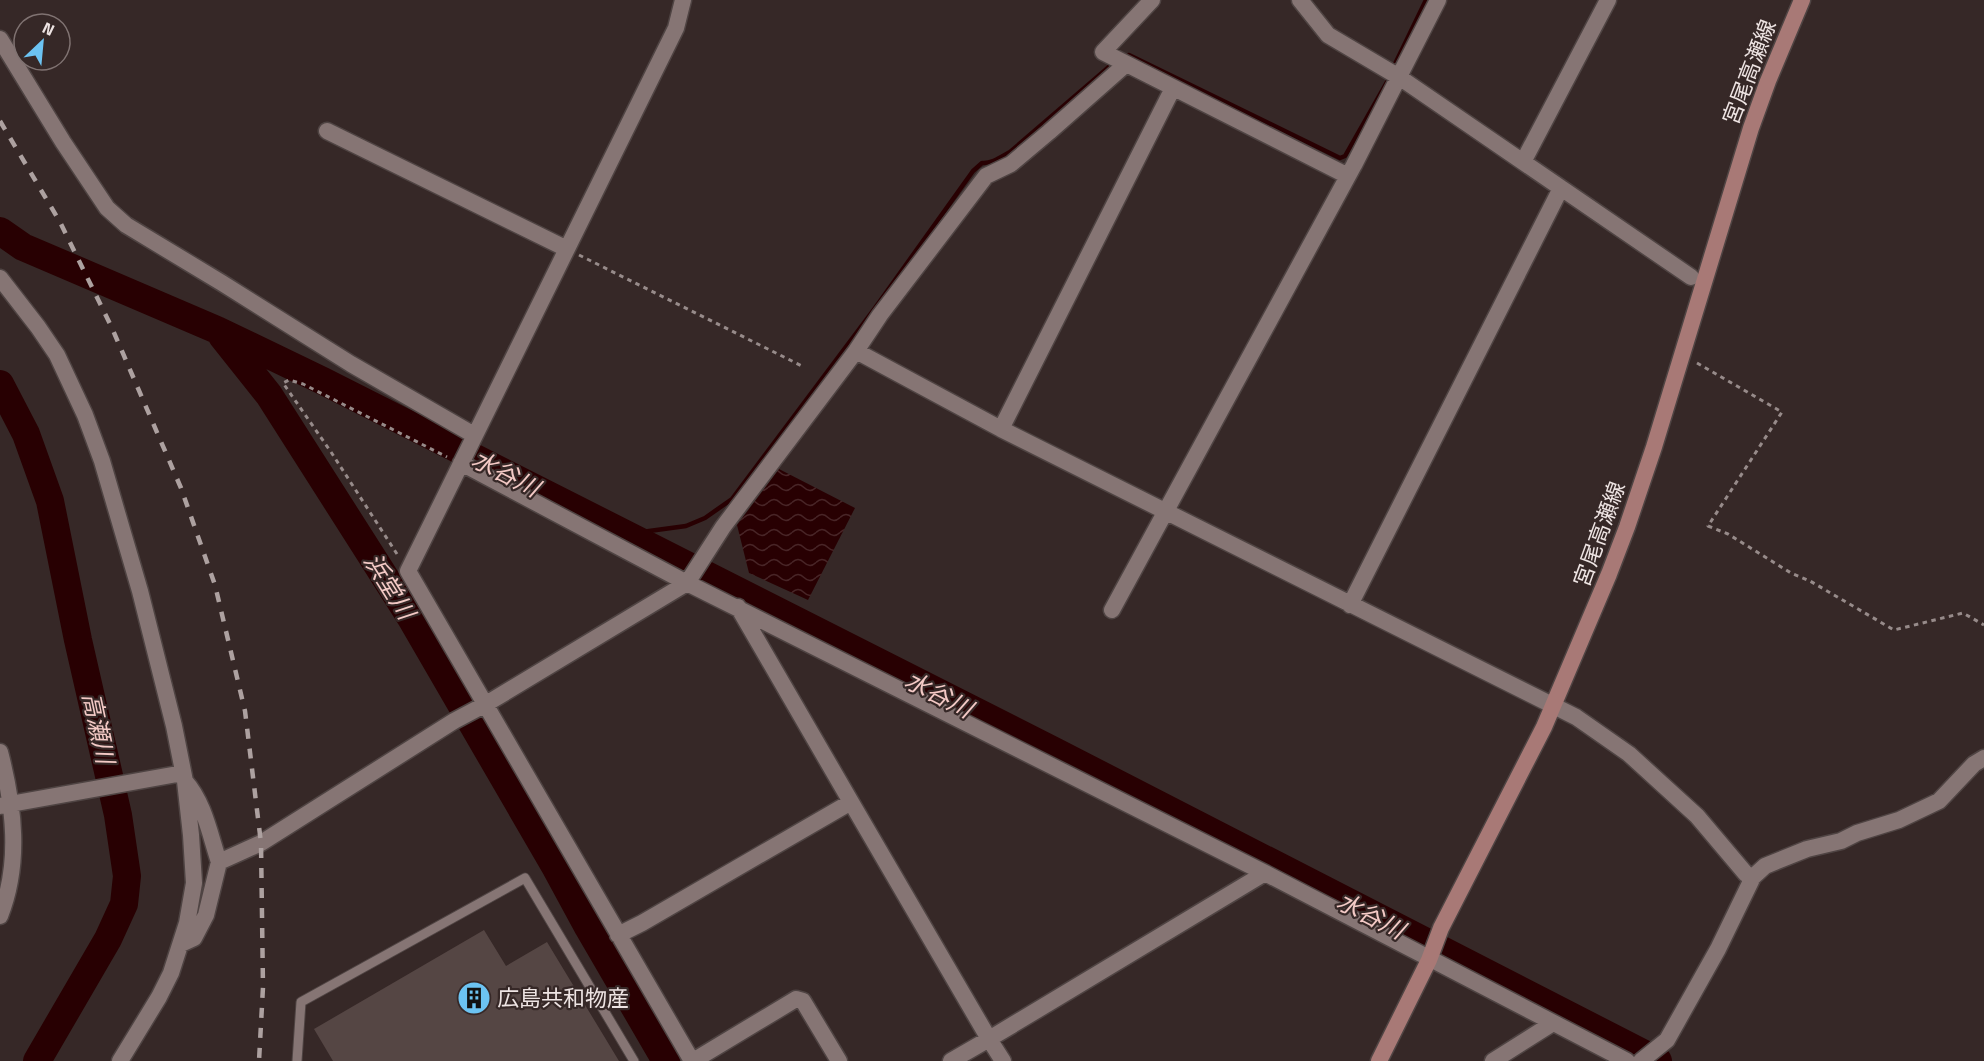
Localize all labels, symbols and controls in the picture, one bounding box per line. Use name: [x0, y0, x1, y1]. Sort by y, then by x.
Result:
north arrow: [12, 12, 72, 72]
text: N: [38, 15, 59, 42]
street label: 宮尾高瀬線: [1713, 15, 1785, 129]
water label: 水谷川: [466, 441, 549, 507]
street label: 宮尾高瀬線: [1564, 476, 1634, 592]
water label: 浜堂川: [356, 546, 426, 629]
water label: 水谷川: [899, 662, 982, 728]
water label: 高瀬川: [74, 689, 125, 770]
water label: 水谷川: [1331, 883, 1414, 949]
building icon: 広島共和物産: [456, 980, 492, 1016]
place label: 広島共和物産: [497, 981, 629, 1015]

